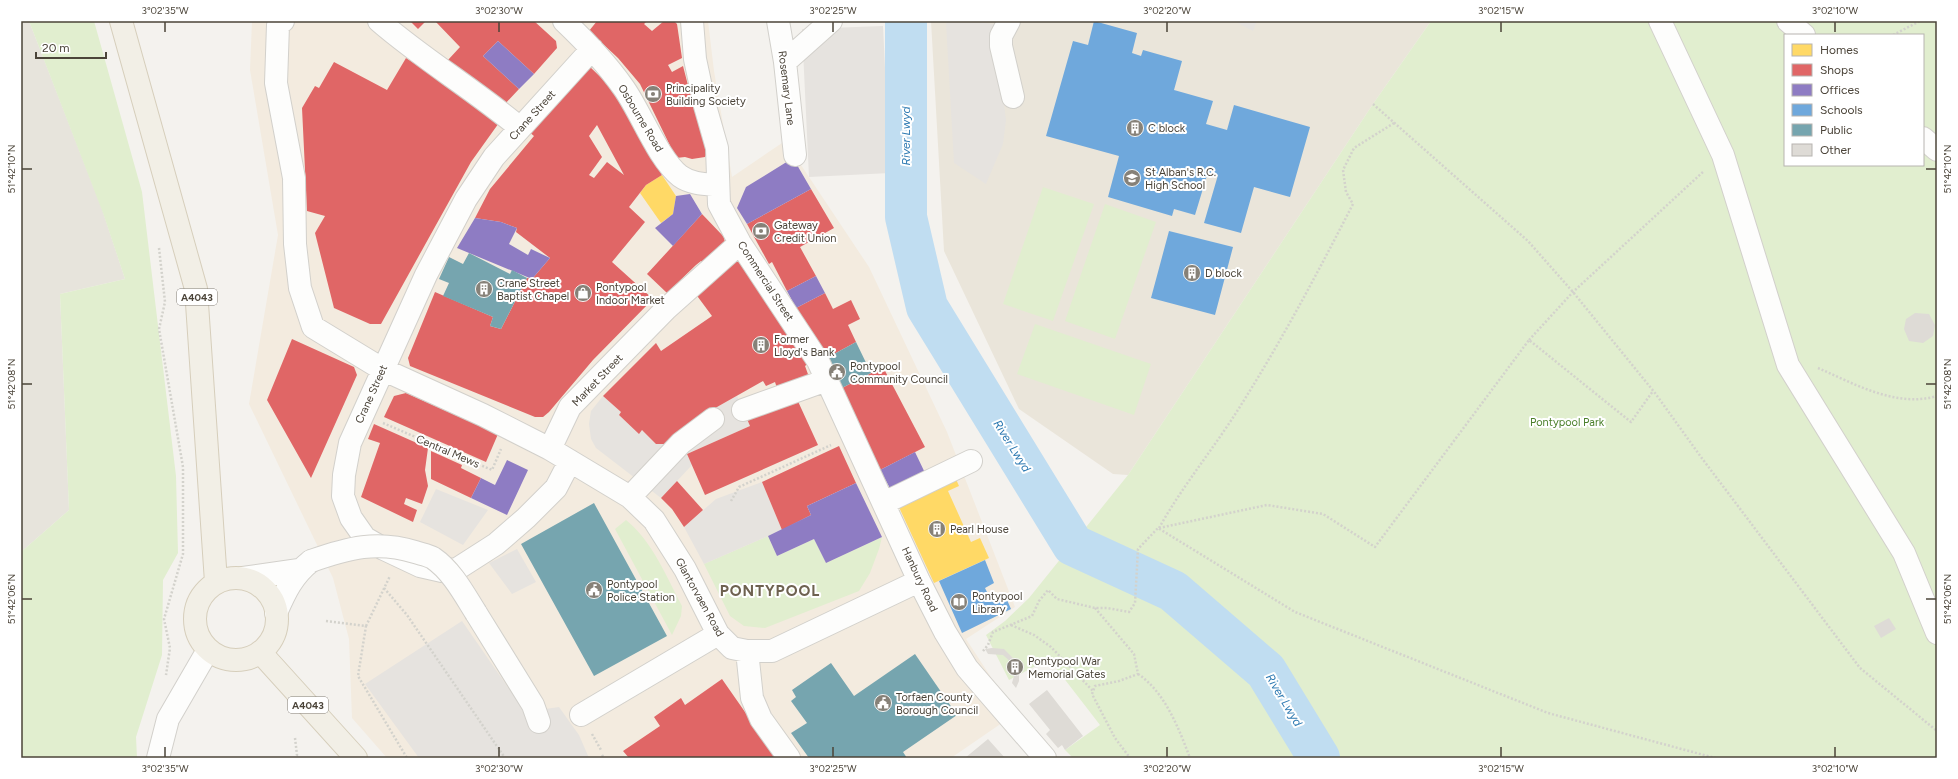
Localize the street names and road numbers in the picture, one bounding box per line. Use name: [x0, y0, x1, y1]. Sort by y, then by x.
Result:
street label: Rosemary Lane: [775, 50, 798, 126]
street label: Osbourne Road: [615, 82, 666, 154]
street label: Crane Street: [506, 88, 558, 143]
street label: Commercial Street: [735, 239, 796, 324]
road number: A4043: [177, 289, 217, 305]
street label: Market Street: [569, 352, 625, 409]
street label: Crane Street: [353, 363, 390, 426]
street label: Central Mews: [414, 432, 481, 471]
street label: Hanbury Road: [899, 545, 940, 614]
street label: Glantorvaen Road: [673, 556, 727, 639]
road number: A4043: [288, 697, 328, 713]

